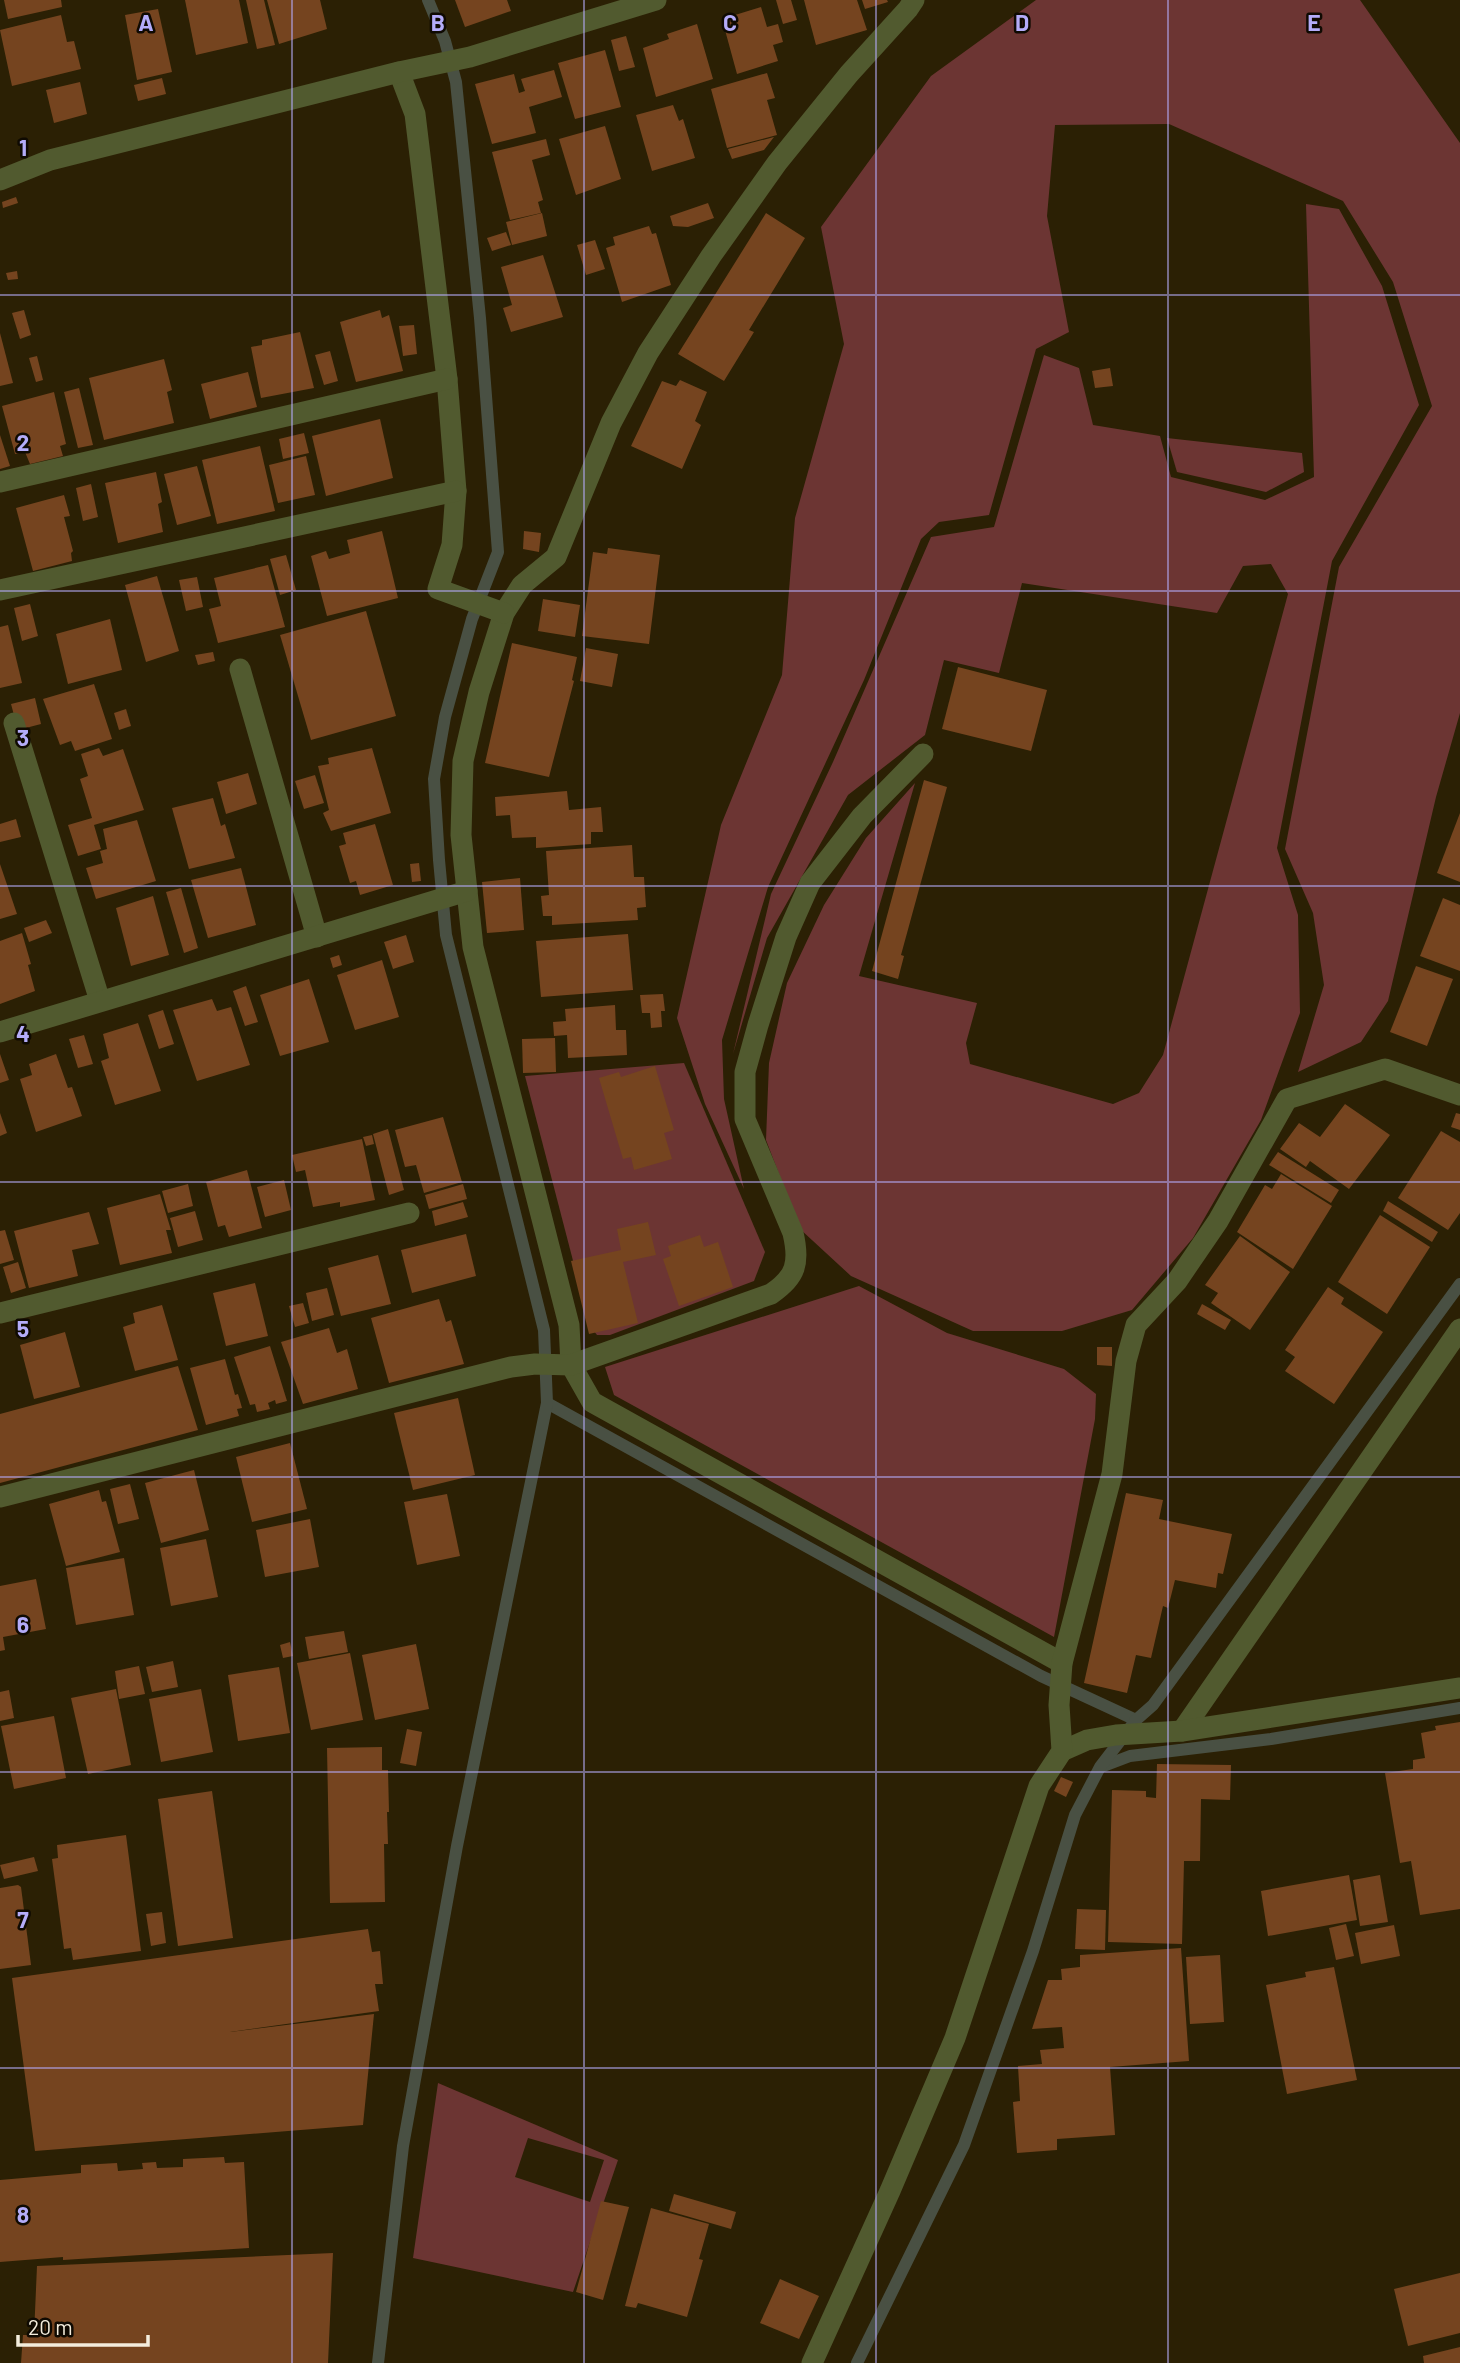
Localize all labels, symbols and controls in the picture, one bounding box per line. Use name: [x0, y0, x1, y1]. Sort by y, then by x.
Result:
text: A: [138, 8, 154, 36]
text: B: [431, 8, 445, 36]
text: C: [723, 8, 737, 36]
text: D: [1015, 8, 1029, 36]
text: E: [1307, 8, 1321, 36]
text: 1: [19, 133, 27, 161]
text: 2: [17, 428, 29, 456]
text: 3: [17, 723, 29, 751]
text: 4: [16, 1019, 30, 1047]
text: 5: [17, 1314, 29, 1342]
text: 6: [17, 1610, 29, 1638]
text: 7: [17, 1905, 29, 1933]
text: 8: [17, 2200, 29, 2228]
scale bar: [18, 2304, 147, 2348]
text: 20 m: [28, 2314, 73, 2339]

